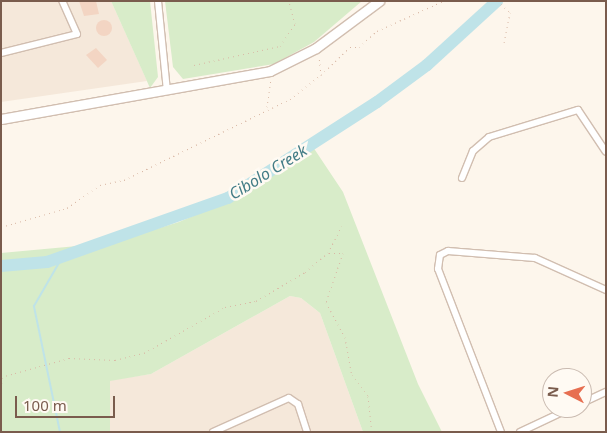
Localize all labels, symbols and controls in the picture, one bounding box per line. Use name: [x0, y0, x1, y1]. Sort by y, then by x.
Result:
water label: Cibolo Creek: [225, 140, 311, 204]
north arrow: [542, 368, 592, 418]
text: N: [543, 385, 563, 398]
scale bar: [18, 386, 118, 418]
text: 100 m: [23, 395, 67, 415]

